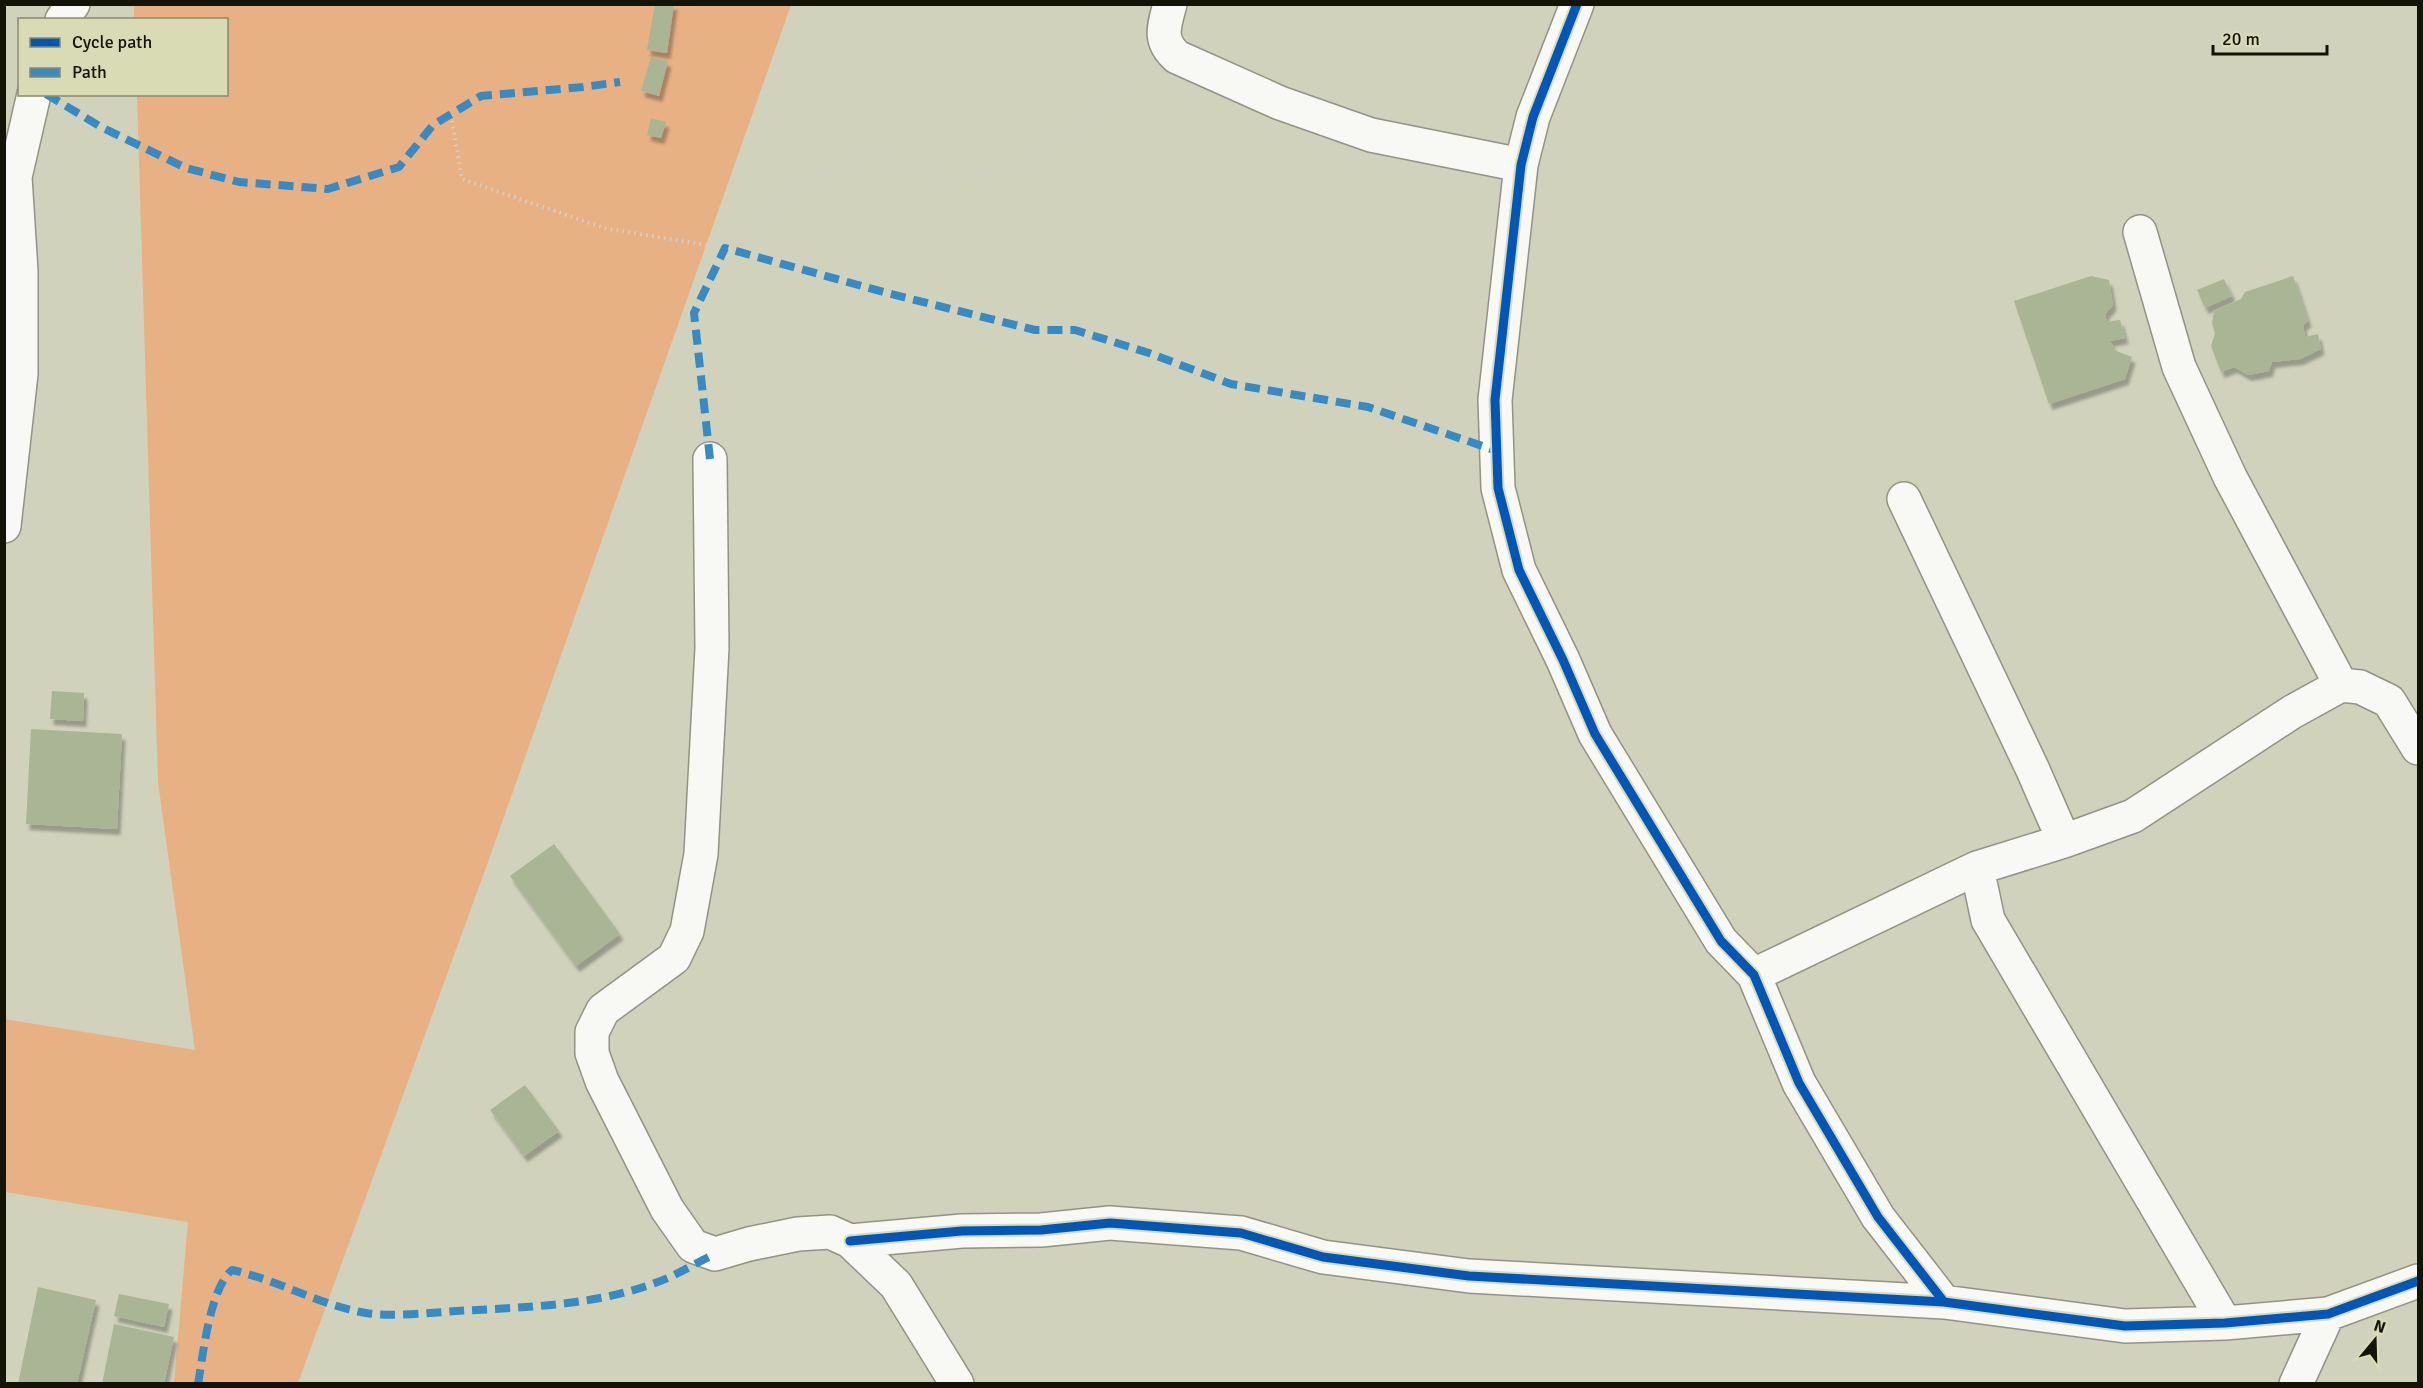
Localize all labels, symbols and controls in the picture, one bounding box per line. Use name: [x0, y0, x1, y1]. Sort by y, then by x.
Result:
legend: [18, 18, 228, 96]
scale bar: [2213, 18, 2327, 56]
text: 20 m: [2222, 28, 2260, 50]
text: Cycle path: [72, 31, 152, 53]
text: Path: [72, 61, 107, 83]
north arrow: [2345, 1310, 2405, 1370]
text: N: [2371, 1315, 2388, 1338]

